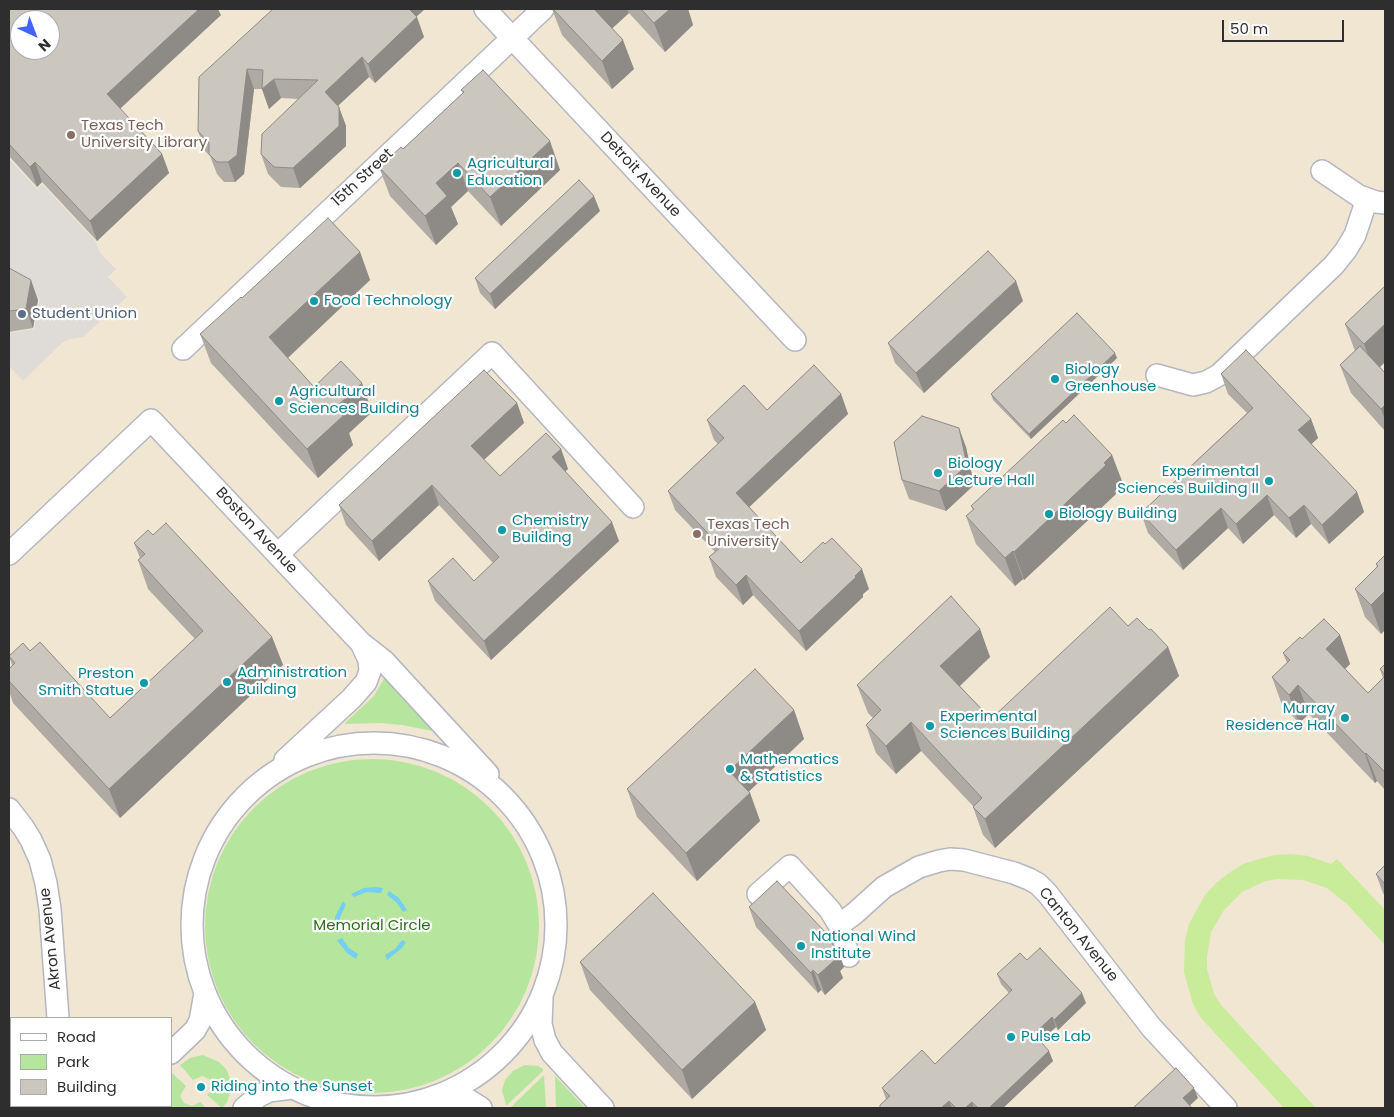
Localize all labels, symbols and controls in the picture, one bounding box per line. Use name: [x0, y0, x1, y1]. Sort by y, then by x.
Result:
north arrow: [10, 10, 60, 60]
scale bar: [1224, 10, 1346, 42]
text: 50 m: [1230, 18, 1268, 39]
text: N: [34, 34, 55, 56]
place label: Texas Tech University Library: [81, 117, 207, 152]
marker: Texas Tech University Library: [65, 129, 77, 141]
street label: Detroit Avenue: [596, 129, 684, 221]
street label: 15th Street: [329, 145, 397, 211]
place label: Agricultural Education: [467, 155, 553, 190]
marker: Agricultural Education: [451, 167, 463, 179]
place label: Food Technology: [324, 292, 452, 310]
marker: Food Technology: [308, 295, 320, 307]
place label: Student Union: [32, 305, 137, 323]
marker: Student Union: [16, 308, 28, 320]
place label: Biology Greenhouse: [1065, 361, 1156, 396]
marker: Biology Greenhouse: [1049, 373, 1061, 385]
place label: Agricultural Sciences Building: [289, 383, 419, 418]
marker: Agricultural Sciences Building: [273, 395, 285, 407]
place label: Biology Lecture Hall: [948, 455, 1035, 490]
place label: Experimental Sciences Building II: [1117, 463, 1259, 498]
marker: Biology Lecture Hall: [932, 467, 944, 479]
marker: Experimental Sciences Building II: [1263, 475, 1275, 487]
street label: Boston Avenue: [211, 484, 301, 578]
place label: Biology Building: [1059, 505, 1177, 523]
marker: Biology Building: [1043, 508, 1055, 520]
place label: Chemistry Building: [512, 512, 589, 547]
place label: Texas Tech University: [707, 516, 790, 551]
marker: Chemistry Building: [496, 524, 508, 536]
marker: Texas Tech University: [691, 528, 703, 540]
place label: Administration Building: [237, 664, 347, 699]
place label: Preston Smith Statue: [38, 665, 134, 700]
marker: Administration Building: [221, 676, 233, 688]
marker: Preston Smith Statue: [138, 677, 150, 689]
place label: Murray Residence Hall: [1226, 700, 1335, 735]
place label: Experimental Sciences Building: [940, 708, 1070, 743]
marker: Murray Residence Hall: [1339, 712, 1351, 724]
marker: Experimental Sciences Building: [924, 720, 936, 732]
place label: Mathematics & Statistics: [740, 751, 839, 786]
marker: Mathematics & Statistics: [724, 763, 736, 775]
street label: Canton Avenue: [1034, 884, 1122, 986]
street label: Akron Avenue: [37, 887, 65, 991]
park label: Memorial Circle: [313, 917, 431, 935]
place label: National Wind Institute: [811, 928, 916, 963]
marker: National Wind Institute: [795, 940, 807, 952]
legend: [10, 1017, 172, 1107]
text: Road: [57, 1026, 96, 1047]
place label: Pulse Lab: [1021, 1028, 1091, 1046]
marker: Pulse Lab: [1005, 1031, 1017, 1043]
text: Park: [57, 1051, 89, 1072]
text: Building: [57, 1076, 117, 1097]
place label: Riding into the Sunset: [211, 1078, 373, 1096]
marker: Riding into the Sunset: [195, 1081, 207, 1093]

